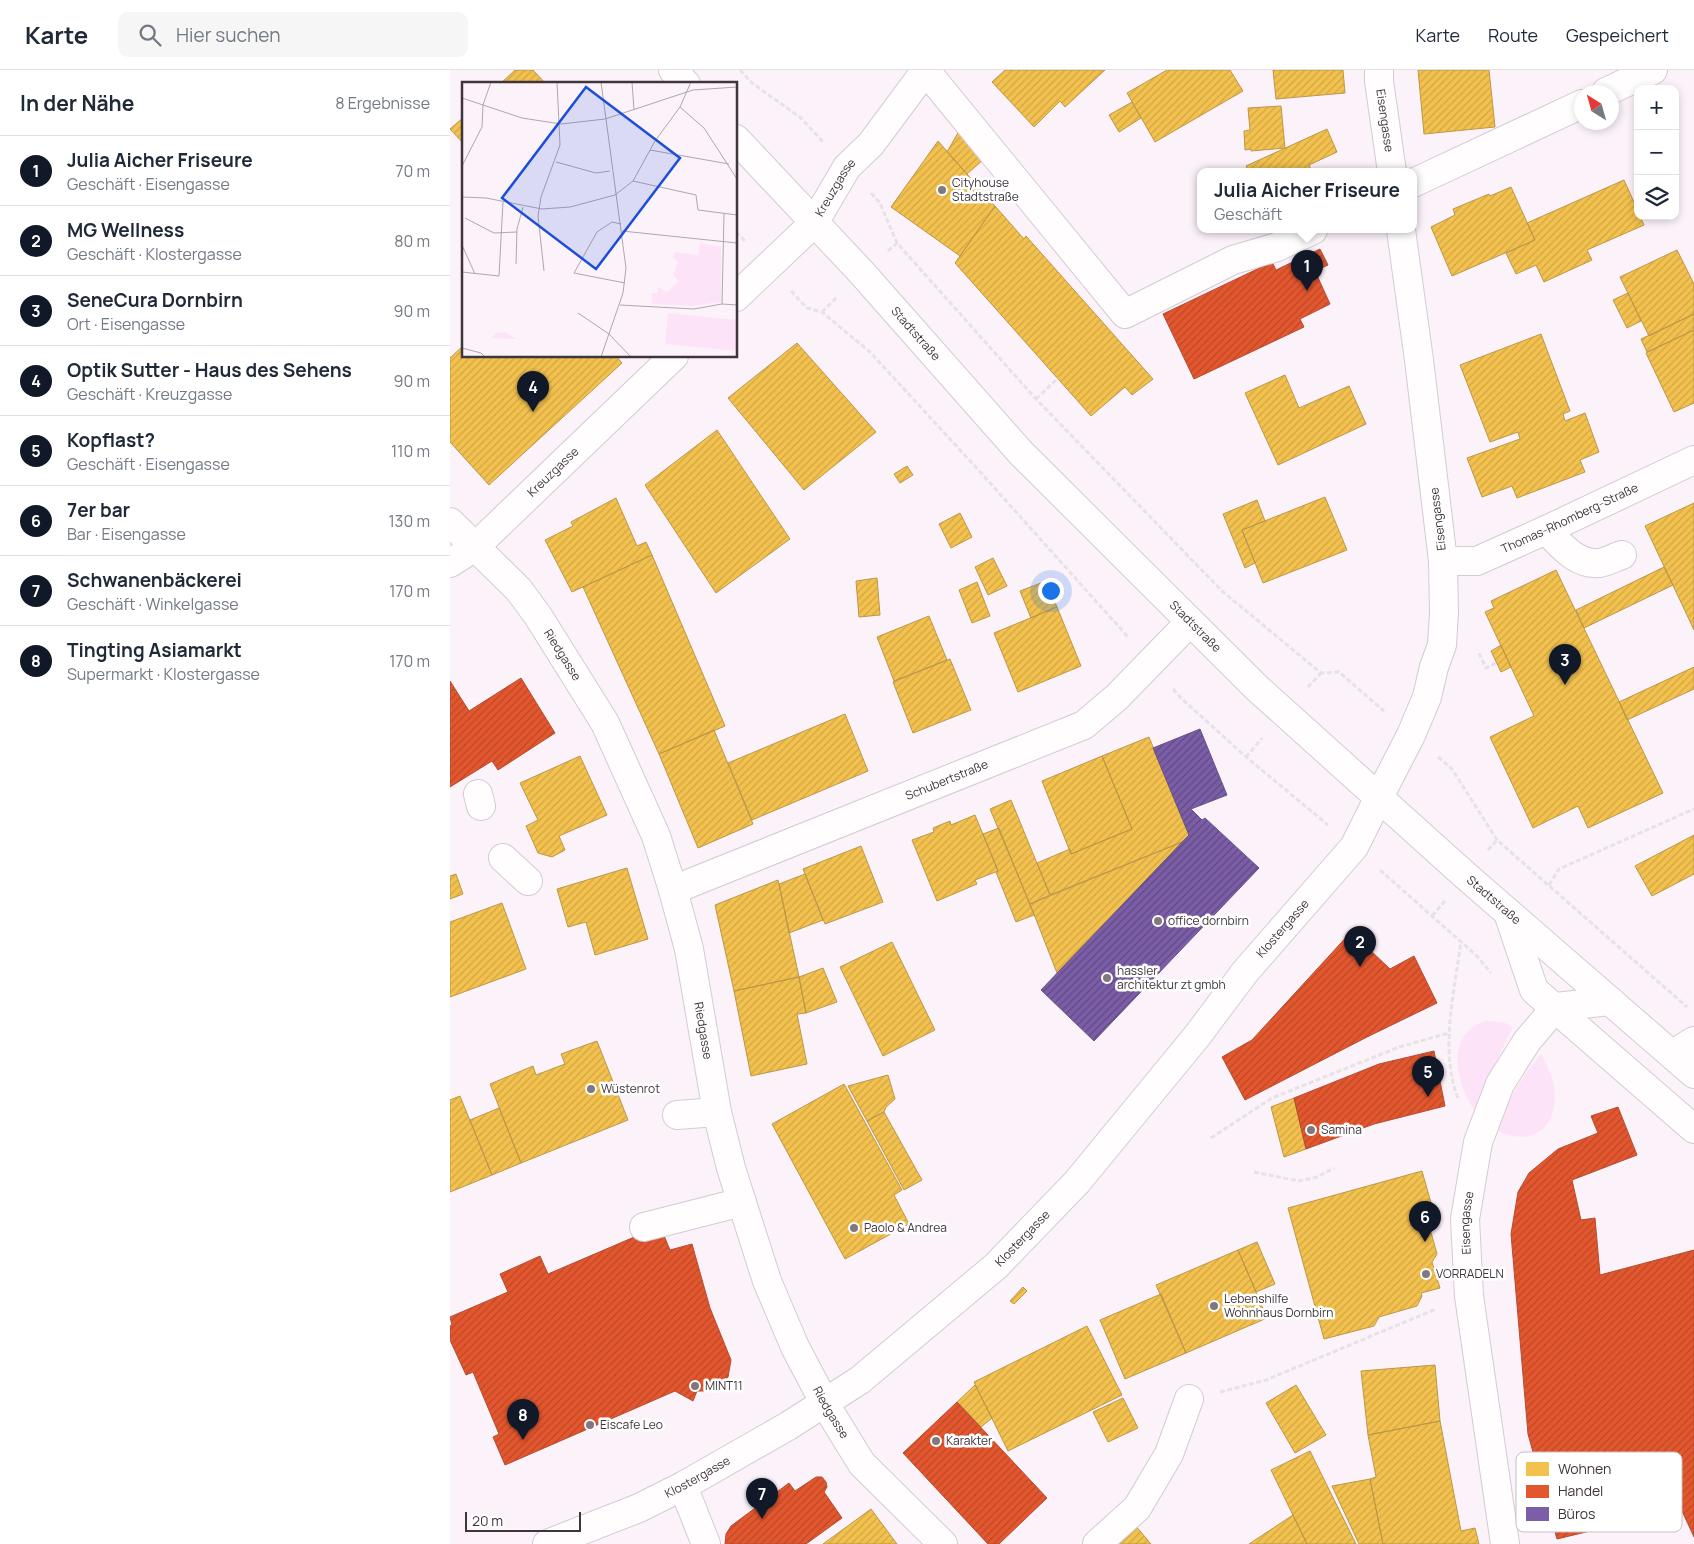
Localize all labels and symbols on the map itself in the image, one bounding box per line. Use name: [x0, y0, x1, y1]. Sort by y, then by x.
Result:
inset map: [462, 82, 738, 358]
north arrow: [1574, 85, 1619, 130]
street label: Eisengasse: [1372, 88, 1398, 153]
street label: Kreuzgasse: [811, 154, 859, 219]
place label: Cityhouse Stadtstraße: [952, 174, 1019, 205]
marker: Cityhouse Stadtstraße: [936, 184, 948, 196]
pin: 1: [1291, 250, 1323, 291]
street label: Stadtstraße: [888, 303, 945, 364]
pin: 4: [517, 371, 549, 412]
street label: Kreuzgasse: [523, 443, 582, 500]
street label: Thomas-Rhomberg-Straße: [1498, 479, 1641, 557]
street label: Eisengasse: [1425, 487, 1450, 552]
your location: [1038, 578, 1064, 604]
street label: Stadtstraße: [1166, 597, 1225, 656]
street label: Riedgasse: [540, 626, 585, 684]
pin: 3: [1549, 644, 1581, 685]
street label: Schubertstraße: [903, 755, 990, 804]
street label: Stadtstraße: [1463, 871, 1525, 928]
street label: Klostergasse: [1252, 895, 1313, 961]
place label: office dornbirn: [1168, 912, 1249, 929]
marker: office dornbirn: [1152, 915, 1164, 927]
pin: 2: [1344, 926, 1376, 967]
place label: hassler architektur zt gmbh: [1117, 962, 1226, 993]
marker: hassler architektur zt gmbh: [1101, 972, 1113, 984]
street label: Riedgasse: [690, 1001, 717, 1061]
pin: 5: [1412, 1056, 1444, 1097]
place label: Wüstenrot: [601, 1080, 660, 1097]
marker: Wüstenrot: [585, 1083, 597, 1095]
place label: Samina: [1321, 1121, 1362, 1138]
marker: Samina: [1305, 1124, 1317, 1136]
street label: Eisengasse: [1456, 1190, 1478, 1255]
pin: 6: [1409, 1201, 1441, 1242]
street label: Klostergasse: [991, 1206, 1053, 1270]
place label: Paolo & Andrea: [864, 1219, 947, 1236]
marker: Paolo & Andrea: [848, 1222, 860, 1234]
place label: VORRADELN: [1436, 1265, 1504, 1282]
marker: VORRADELN: [1420, 1268, 1432, 1280]
place label: Lebenshilfe Wohnhaus Dornbirn: [1224, 1290, 1333, 1321]
marker: Lebenshilfe Wohnhaus Dornbirn: [1208, 1300, 1220, 1312]
place label: MINT11: [705, 1377, 743, 1394]
marker: MINT11: [689, 1380, 701, 1392]
street label: Riedgasse: [809, 1383, 853, 1441]
pin: 8: [507, 1399, 539, 1440]
place label: Eiscafe Leo: [600, 1416, 663, 1433]
marker: Eiscafe Leo: [584, 1419, 596, 1431]
place label: Karakter: [946, 1432, 993, 1449]
marker: Karakter: [930, 1435, 942, 1447]
street label: Klostergasse: [662, 1452, 733, 1502]
legend: [1516, 1452, 1682, 1532]
text: Wohnen: [1558, 1459, 1611, 1478]
pin: 7: [746, 1478, 778, 1519]
text: Handel: [1558, 1481, 1603, 1500]
text: Büros: [1558, 1504, 1595, 1523]
scale bar: [465, 1509, 581, 1532]

